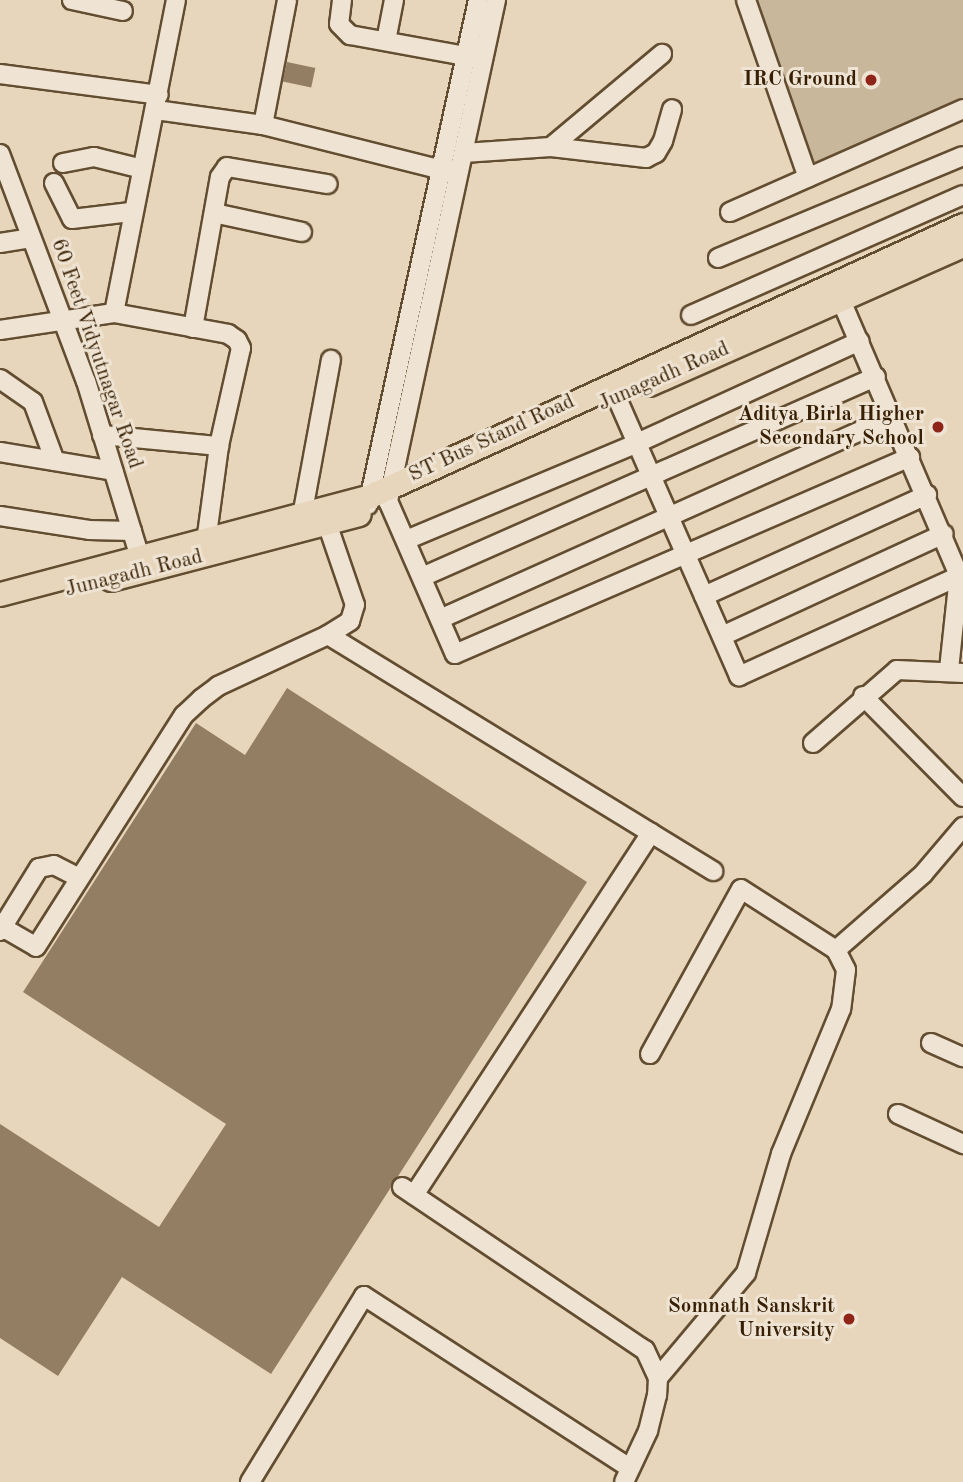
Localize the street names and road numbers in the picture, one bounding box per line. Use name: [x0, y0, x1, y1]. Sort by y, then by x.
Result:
street label: 60 Feet Vidyutnagar Road: [45, 236, 147, 472]
street label: Junagadh Road: [594, 337, 734, 417]
street label: ST Bus Stand Road: [405, 389, 579, 489]
street label: Junagadh Road: [63, 545, 205, 603]

